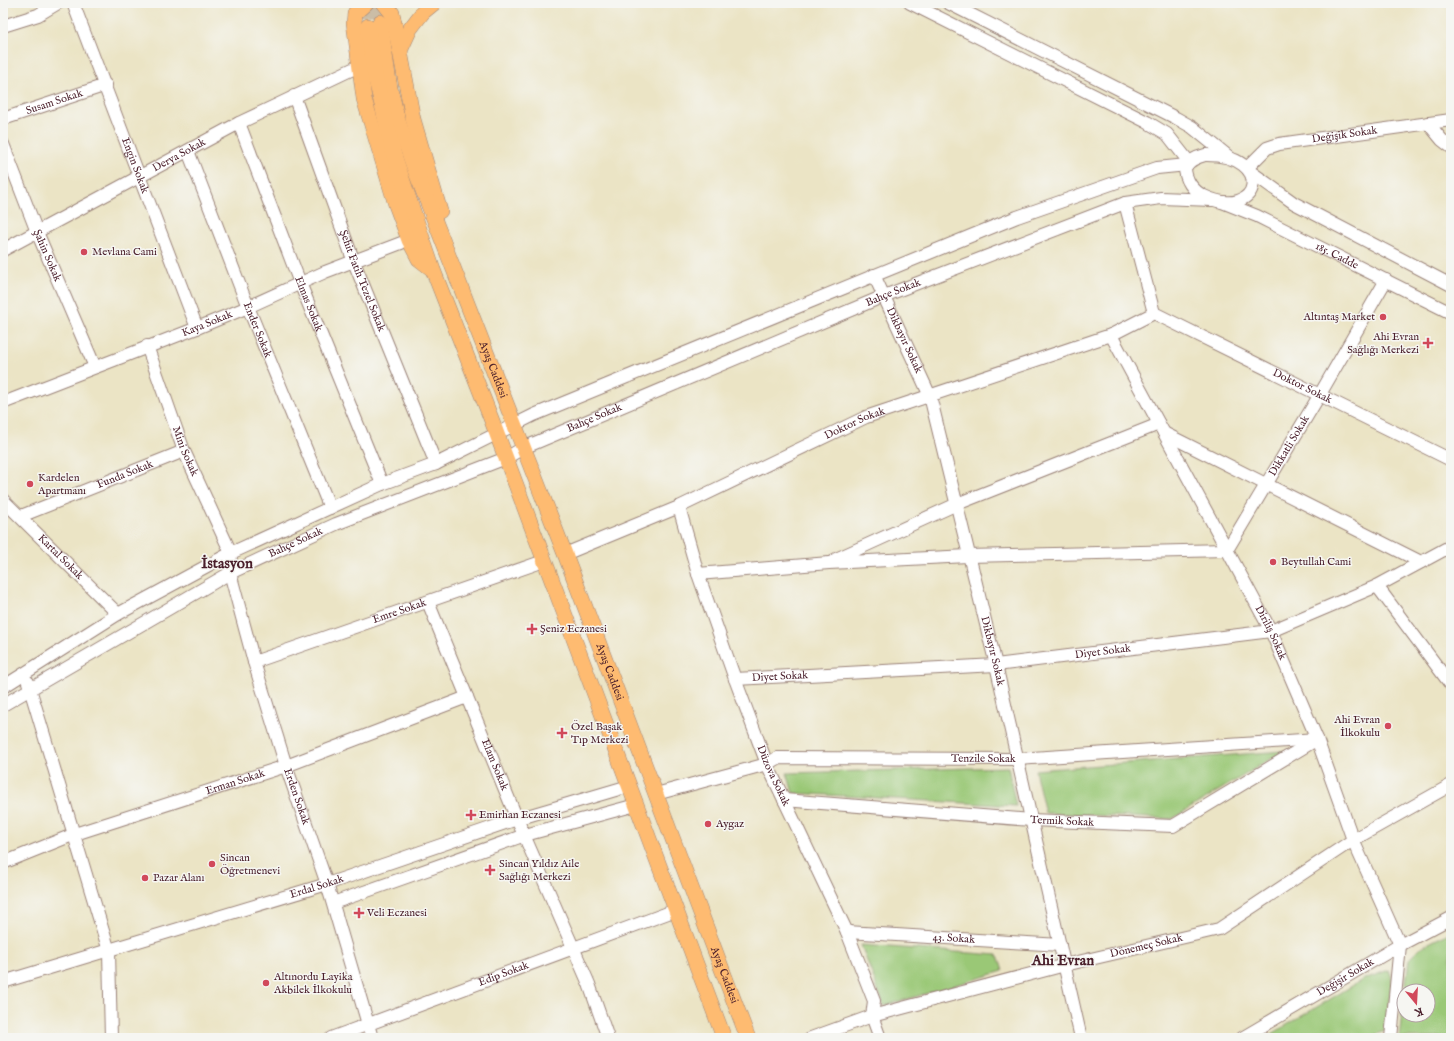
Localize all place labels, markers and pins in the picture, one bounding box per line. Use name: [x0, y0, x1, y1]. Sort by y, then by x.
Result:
place label: Mevlana Cami: [92, 245, 157, 259]
marker: Mevlana Cami: [79, 247, 89, 257]
place label: Altıntaş Market: [1302, 310, 1375, 324]
marker: Altıntaş Market: [1378, 312, 1388, 322]
place label: Ahi Evran Sağlığı Merkezi: [1347, 330, 1419, 357]
marker: Ahi Evran Sağlığı Merkezi: [1422, 337, 1434, 349]
place label: Kardelen Apartmanı: [37, 471, 86, 498]
marker: Kardelen Apartmanı: [25, 479, 35, 489]
place label: Beytullah Cami: [1281, 555, 1351, 569]
marker: Beytullah Cami: [1268, 557, 1278, 567]
place label: Şeniz Eczanesi: [540, 622, 607, 636]
marker: Şeniz Eczanesi: [527, 624, 537, 634]
place label: Ahi Evran İlkokulu: [1333, 713, 1380, 740]
place label: Özel Başak Tıp Merkezi: [571, 720, 629, 747]
marker: Ahi Evran İlkokulu: [1383, 721, 1393, 731]
marker: Özel Başak Tıp Merkezi: [556, 727, 568, 739]
place label: Emirhan Eczanesi: [479, 808, 561, 822]
marker: Emirhan Eczanesi: [466, 810, 476, 820]
place label: Aygaz: [715, 817, 744, 831]
marker: Aygaz: [703, 819, 713, 829]
place label: Sincan Öğretmenevi: [220, 851, 280, 878]
place label: Sincan Yıldız Aile Sağlığı Merkezi: [499, 857, 579, 884]
marker: Sincan Öğretmenevi: [207, 859, 217, 869]
marker: Sincan Yıldız Aile Sağlığı Merkezi: [484, 864, 496, 876]
place label: Pazar Alanı: [153, 871, 204, 885]
marker: Pazar Alanı: [140, 873, 150, 883]
place label: Veli Eczanesi: [366, 906, 427, 920]
marker: Veli Eczanesi: [354, 908, 364, 918]
place label: Altınordu Layika Akbilek İlkokulu: [273, 970, 353, 997]
marker: Altınordu Layika Akbilek İlkokulu: [261, 978, 271, 988]

